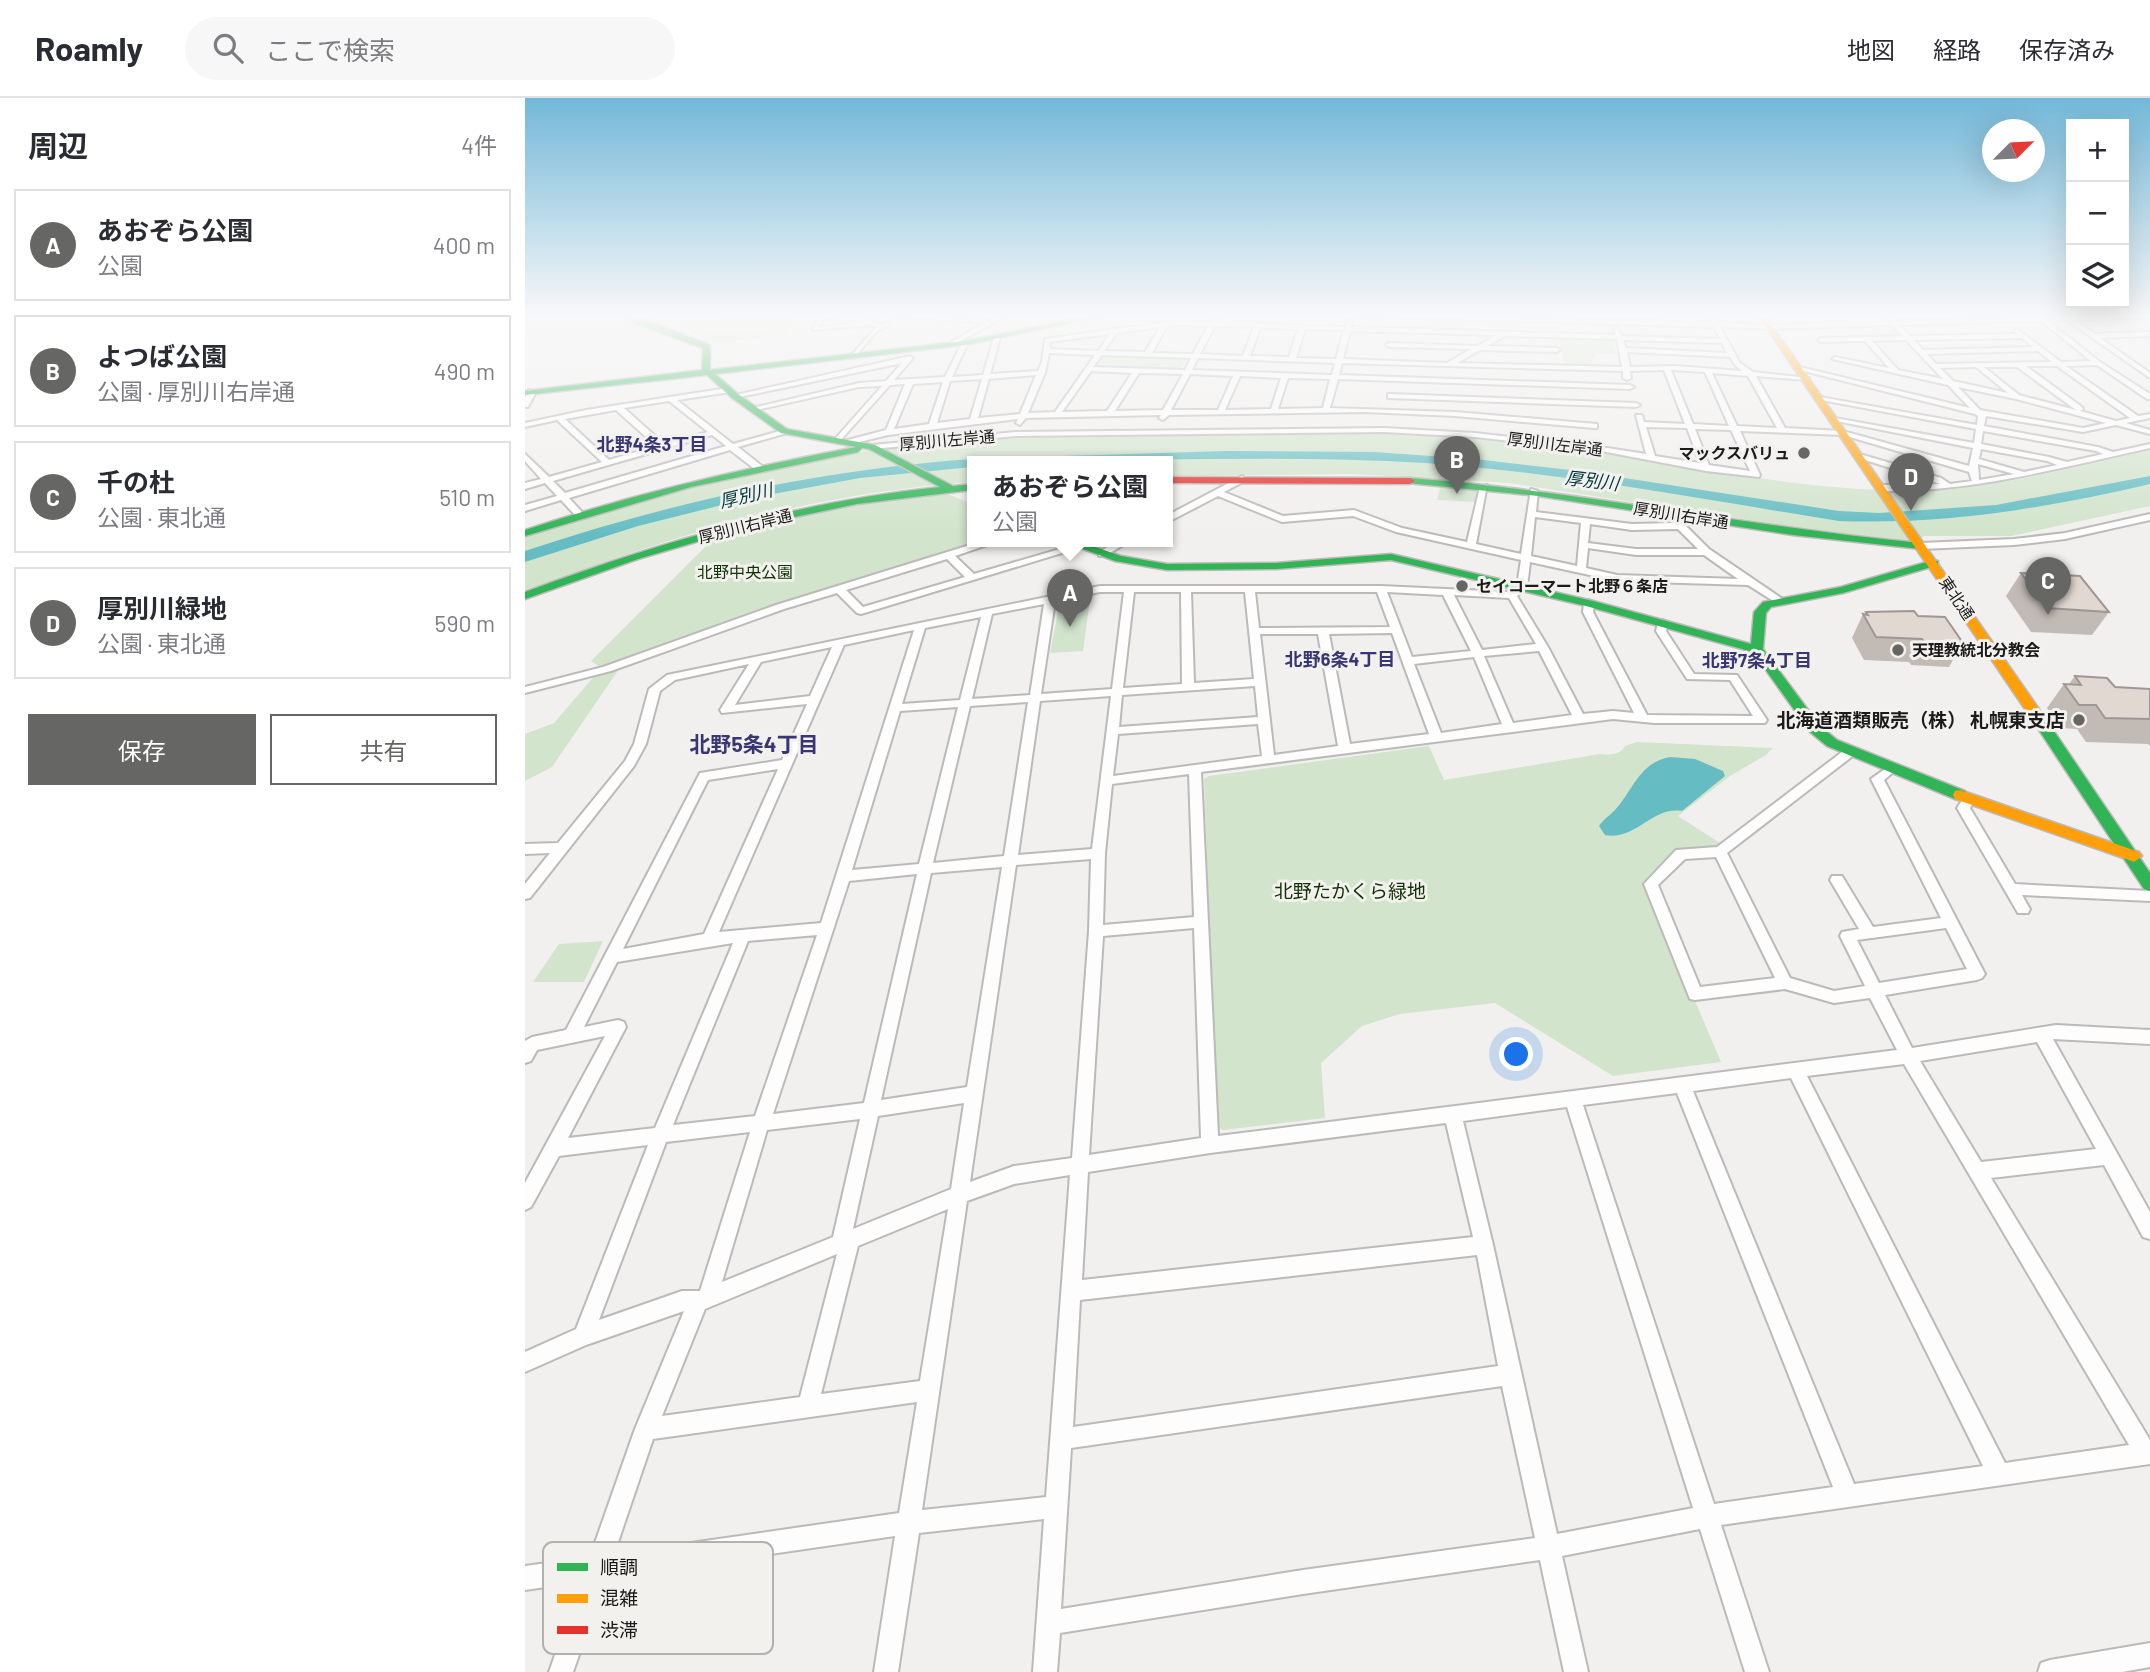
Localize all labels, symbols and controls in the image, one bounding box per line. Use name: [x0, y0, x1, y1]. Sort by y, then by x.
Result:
search box: [185, 17, 675, 80]
text: Roamly: [35, 28, 143, 68]
icon: search: [209, 29, 247, 67]
text: ここで検索: [265, 34, 395, 65]
text: 地図: [1847, 35, 1895, 64]
text: 経路: [1933, 35, 1981, 64]
text: 保存済み: [2019, 35, 2115, 64]
north arrow: [1982, 119, 2045, 182]
map controls: [2066, 119, 2129, 308]
button: +: [2066, 119, 2129, 182]
text: 周辺: [28, 127, 88, 163]
text: 4件: [461, 131, 497, 159]
button: −: [2066, 182, 2129, 245]
text: あおぞら公園: [97, 214, 253, 245]
text: A: [45, 231, 61, 259]
text: 400 m: [433, 231, 495, 259]
button: layers: [2066, 245, 2129, 308]
text: 公園: [97, 251, 143, 279]
text: よつば公園: [97, 340, 227, 371]
text: B: [46, 357, 60, 385]
text: 490 m: [434, 357, 495, 385]
text: 公園 · 厚別川右岸通: [97, 377, 295, 405]
street label: 厚別川左岸通: [898, 426, 996, 453]
street label: 厚別川左岸通: [1506, 428, 1604, 459]
district label: 北野4条3丁目: [597, 433, 707, 455]
pin: B: [1434, 436, 1480, 494]
place label: マックスバリュ: [1678, 443, 1790, 462]
marker: マックスバリュ: [1796, 445, 1812, 461]
pin: D: [1888, 453, 1934, 511]
popup: [967, 456, 1173, 547]
text: 千の杜: [97, 466, 175, 497]
water label: 厚別川: [1564, 466, 1622, 494]
text: あおぞら公園: [992, 470, 1148, 501]
water label: 厚別川: [717, 478, 777, 512]
text: C: [46, 483, 60, 511]
text: 510 m: [439, 483, 495, 511]
street label: 厚別川右岸通: [1632, 498, 1730, 531]
text: 公園 · 東北通: [97, 503, 226, 531]
street label: 厚別川右岸通: [696, 505, 794, 546]
text: 公園: [992, 507, 1038, 535]
pin: C: [2025, 557, 2071, 615]
park label: 北野中央公園: [697, 562, 793, 581]
pin: A: [1047, 569, 1093, 627]
street label: 東北通: [1936, 573, 1979, 623]
place label: セイコーマート北野６条店: [1476, 576, 1668, 595]
marker: セイコーマート北野６条店: [1454, 578, 1470, 594]
text: 厚別川緑地: [97, 592, 227, 623]
text: D: [46, 609, 60, 637]
text: 590 m: [435, 609, 495, 637]
text: 公園 · 東北通: [97, 629, 226, 657]
place label: 天理教統北分教会: [1912, 640, 2040, 659]
marker: 天理教統北分教会: [1890, 642, 1906, 658]
district label: 北野6条4丁目: [1285, 648, 1395, 670]
district label: 北野7条4丁目: [1702, 649, 1812, 671]
place label: 北海道酒類販売（株） 札幌東支店: [1776, 708, 2065, 731]
marker: 北海道酒類販売（株） 札幌東支店: [2071, 712, 2087, 728]
button: 保存: [28, 714, 256, 785]
button: 共有: [270, 714, 497, 785]
district label: 北野5条4丁目: [689, 731, 819, 756]
park label: 北野たかくら緑地: [1274, 879, 1426, 902]
your location: [1499, 1037, 1533, 1071]
legend: [543, 1542, 773, 1654]
text: 順調: [600, 1555, 638, 1578]
text: 混雑: [600, 1586, 638, 1609]
text: 渋滞: [600, 1618, 638, 1641]

